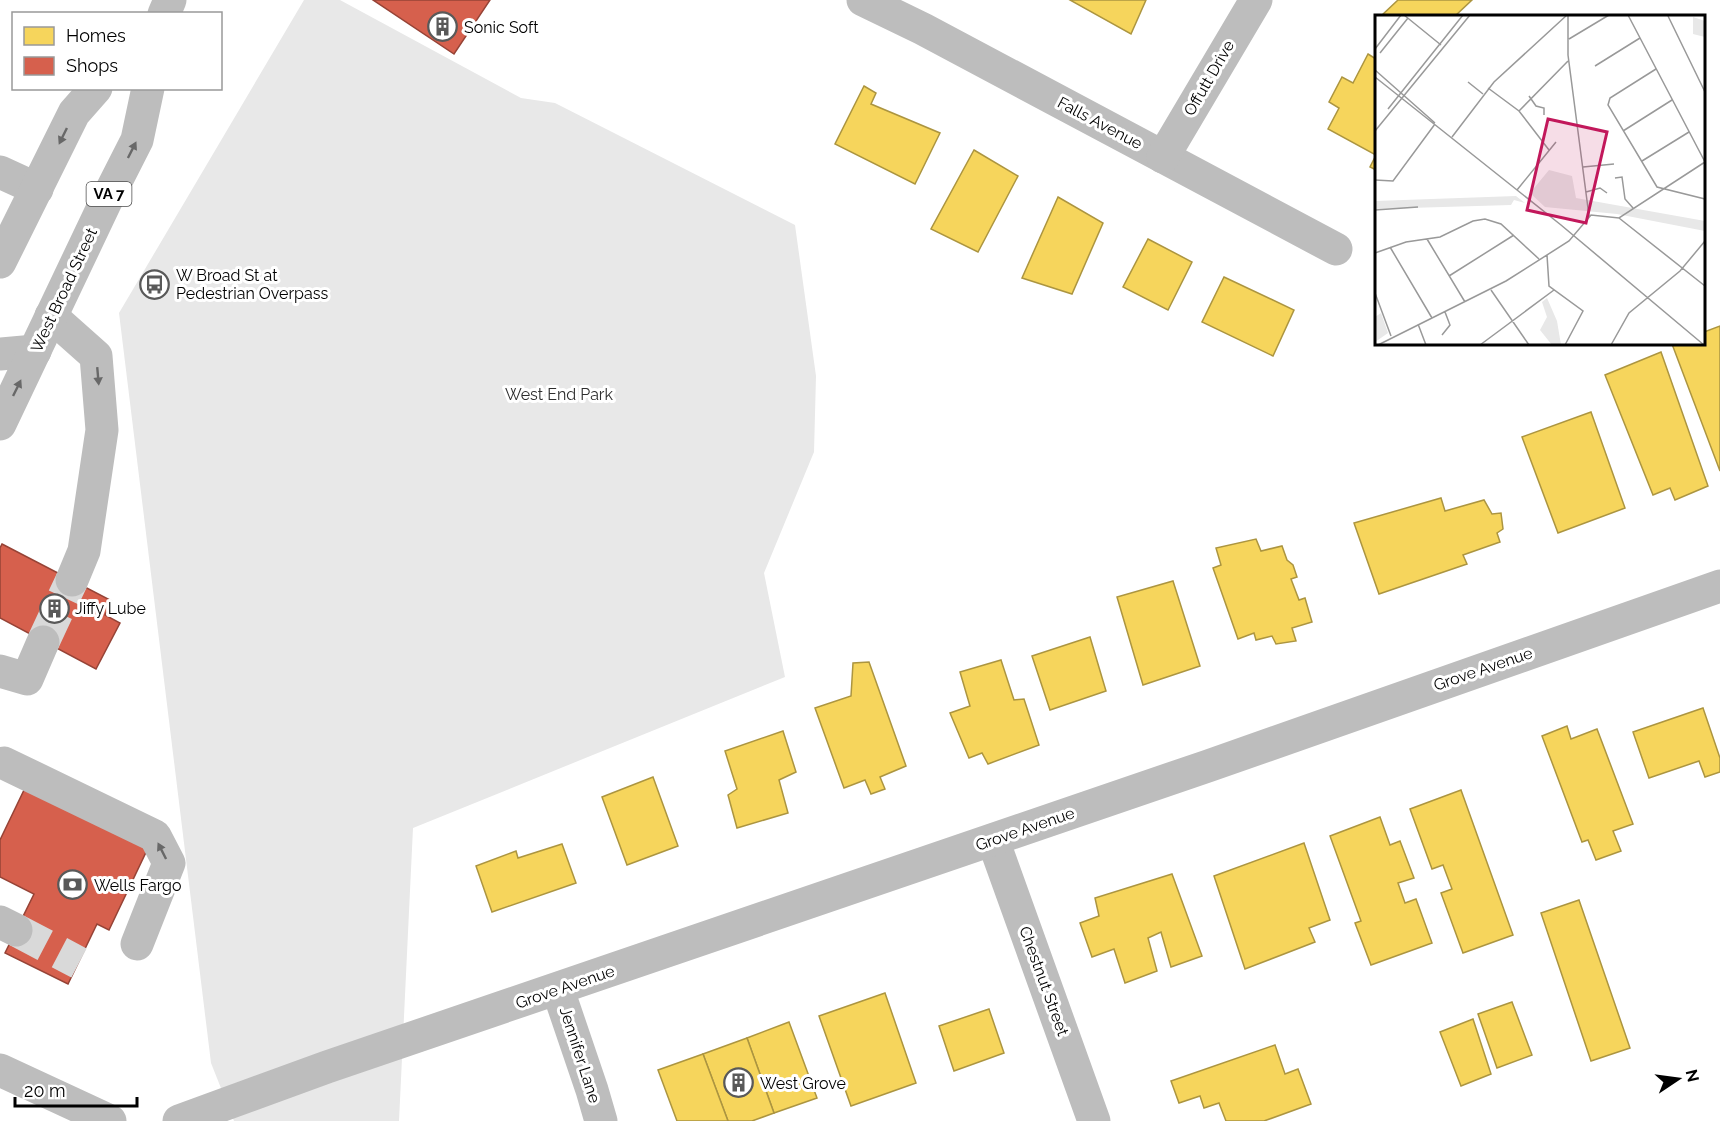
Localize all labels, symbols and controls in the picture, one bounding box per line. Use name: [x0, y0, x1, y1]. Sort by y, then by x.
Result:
building icon: Sonic Soft: [427, 11, 459, 43]
legend: [12, 12, 222, 90]
inset map: [1375, 15, 1705, 345]
place label: Sonic Soft: [464, 18, 539, 37]
text: Homes: [66, 25, 126, 46]
street label: Offutt Drive: [1180, 37, 1238, 119]
text: Shops: [66, 55, 118, 76]
street label: Falls Avenue: [1054, 93, 1146, 153]
one-way arrow: [58, 128, 67, 145]
one-way arrow: [127, 142, 136, 159]
road number: VA 7: [86, 182, 132, 206]
street label: West Broad Street: [27, 224, 101, 355]
place label: W Broad St at Pedestrian Overpass: [176, 266, 328, 303]
bus stop icon: W Broad St at Pedestrian Overpass: [139, 268, 171, 300]
one-way arrow: [93, 366, 102, 385]
one-way arrow: [13, 379, 22, 396]
park label: West End Park: [505, 385, 613, 404]
building icon: Jiffy Lube: [38, 592, 70, 624]
place label: Jiffy Lube: [75, 599, 146, 618]
street label: Grove Avenue: [1431, 643, 1535, 695]
street label: Grove Avenue: [973, 803, 1077, 855]
one-way arrow: [158, 842, 167, 859]
bank icon: Wells Fargo: [57, 869, 89, 901]
place label: Wells Fargo: [94, 876, 181, 895]
street label: Chestnut Street: [1015, 924, 1073, 1039]
street label: Grove Avenue: [513, 961, 617, 1013]
street label: Jennifer Lane: [556, 1005, 604, 1105]
north arrow: [1648, 1049, 1708, 1109]
building icon: West Grove: [723, 1067, 755, 1099]
text: N: [1681, 1068, 1703, 1084]
scale bar: [15, 1070, 136, 1108]
place label: West Grove: [760, 1074, 846, 1093]
text: 20 m: [24, 1080, 66, 1101]

